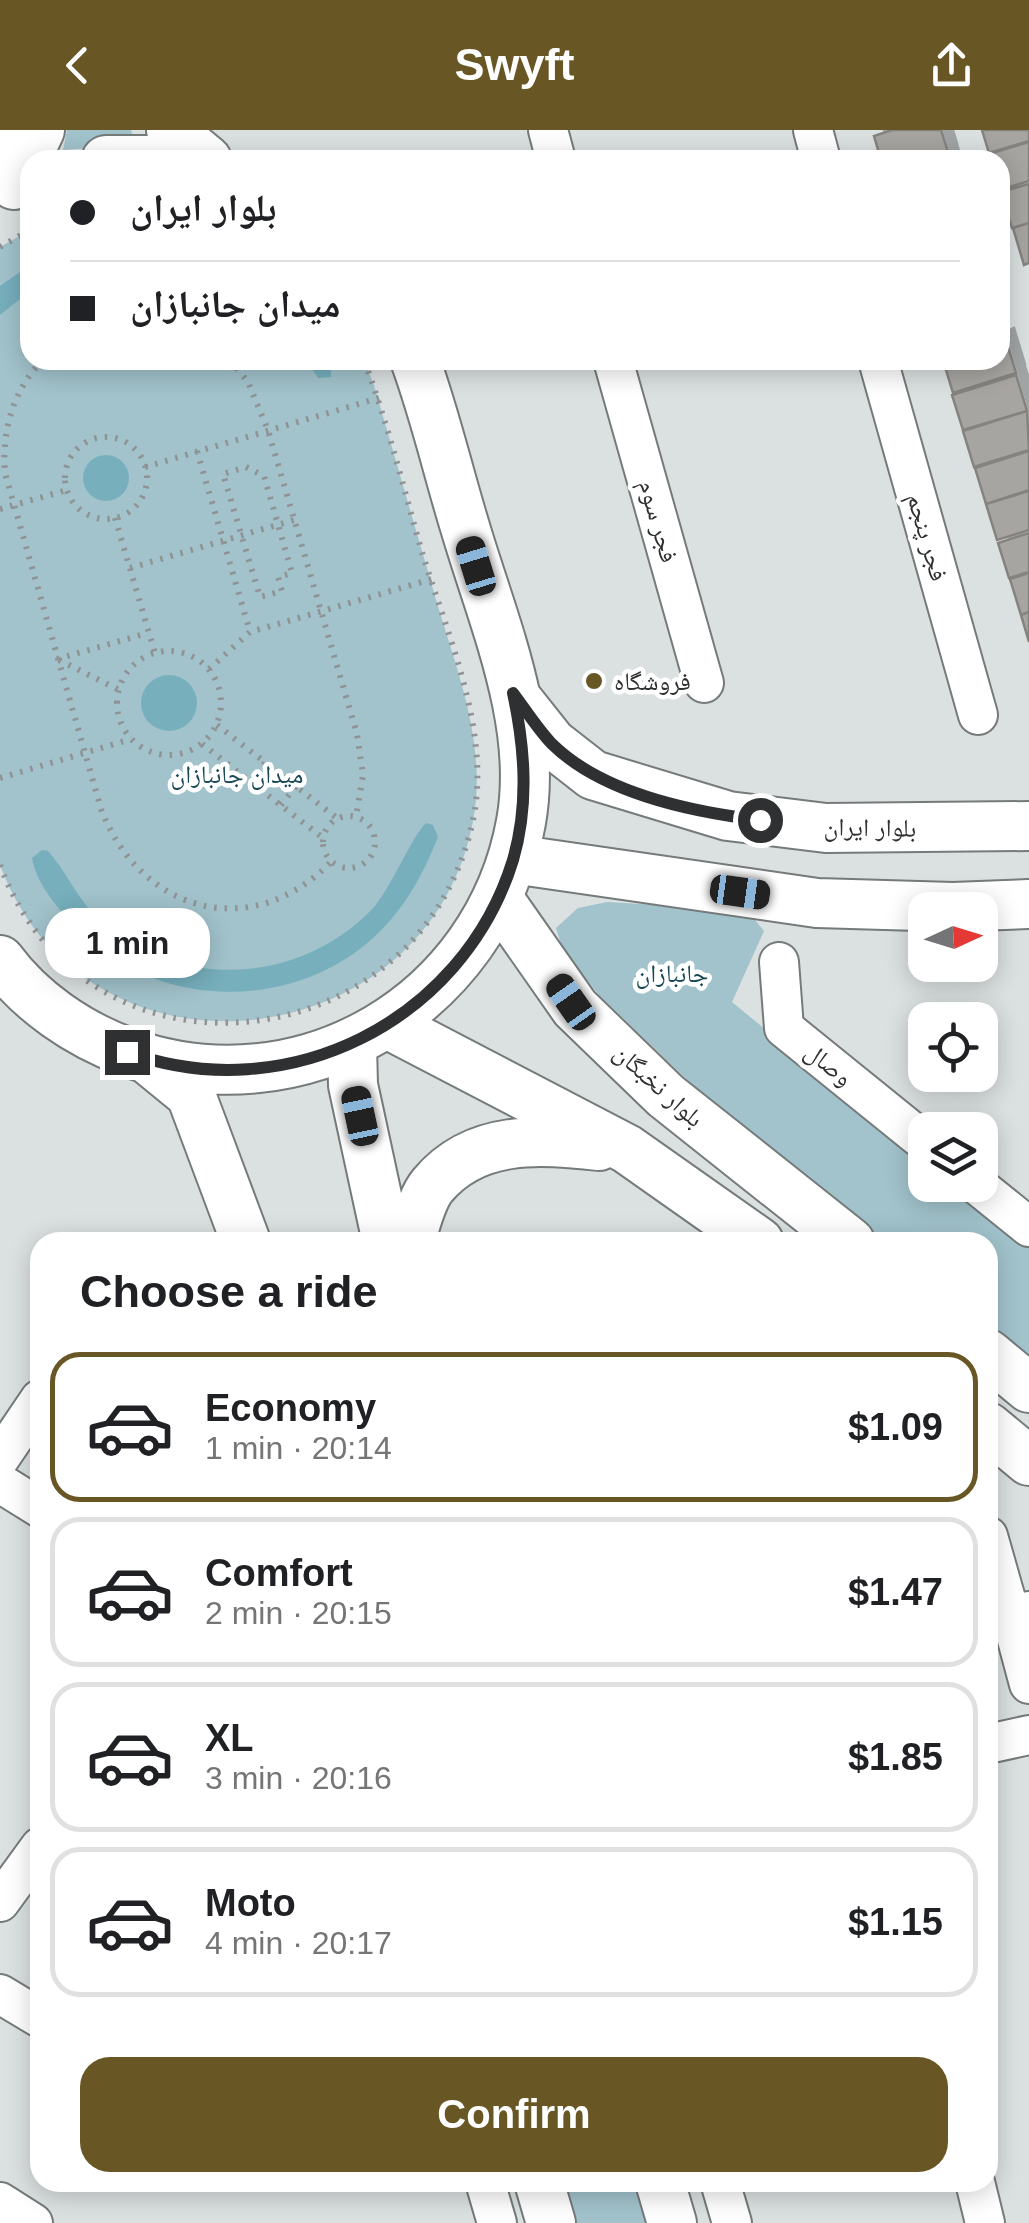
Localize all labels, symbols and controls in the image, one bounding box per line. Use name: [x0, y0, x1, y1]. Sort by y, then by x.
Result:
icon: back: [50, 38, 105, 93]
icon: share: [924, 38, 979, 93]
text: Swyft: [454, 39, 575, 90]
text: بلوار ایران: [130, 187, 277, 229]
text: میدان جانبازان: [130, 283, 341, 325]
street label: فجر سوم: [631, 476, 684, 566]
street label: فجر پنجم: [899, 490, 954, 585]
car: [453, 533, 499, 599]
place label: فروشگاه: [614, 667, 691, 695]
marker: فروشگاه: [583, 670, 605, 692]
park label: میدان جانبازان: [171, 760, 303, 790]
route start: [738, 798, 783, 843]
street label: بلوار ایران: [823, 812, 916, 844]
car: [708, 873, 772, 911]
north arrow: [908, 892, 998, 982]
map controls: [908, 892, 998, 1202]
callout: 1 min: [44, 907, 210, 977]
text: 1 min: [86, 925, 169, 961]
park label: جانبازان: [636, 959, 709, 989]
car: [542, 969, 600, 1035]
button: locate: [908, 1002, 998, 1092]
route end: [105, 1030, 150, 1075]
street label: وصال: [799, 1037, 858, 1093]
street label: بلوار نخبگان: [607, 1038, 709, 1134]
car: [339, 1084, 381, 1148]
button: layers: [908, 1112, 998, 1202]
text: Choose a ride: [80, 1266, 378, 1317]
icon: car: [85, 1382, 175, 1472]
text: Economy: [205, 1387, 376, 1429]
text: $1.09: [848, 1406, 943, 1448]
text: 1 min · 20:14: [205, 1430, 392, 1466]
icon: car: [85, 1547, 175, 1637]
text: Comfort: [205, 1552, 353, 1594]
text: $1.47: [848, 1571, 943, 1613]
text: 2 min · 20:15: [205, 1595, 392, 1631]
icon: car: [85, 1712, 175, 1802]
text: XL: [205, 1717, 254, 1759]
text: $1.85: [848, 1736, 943, 1778]
text: 3 min · 20:16: [205, 1760, 392, 1796]
icon: car: [85, 1877, 175, 1967]
text: Moto: [205, 1882, 296, 1924]
text: $1.15: [848, 1901, 943, 1943]
text: 4 min · 20:17: [205, 1925, 392, 1961]
button: Confirm: [80, 2057, 948, 2172]

